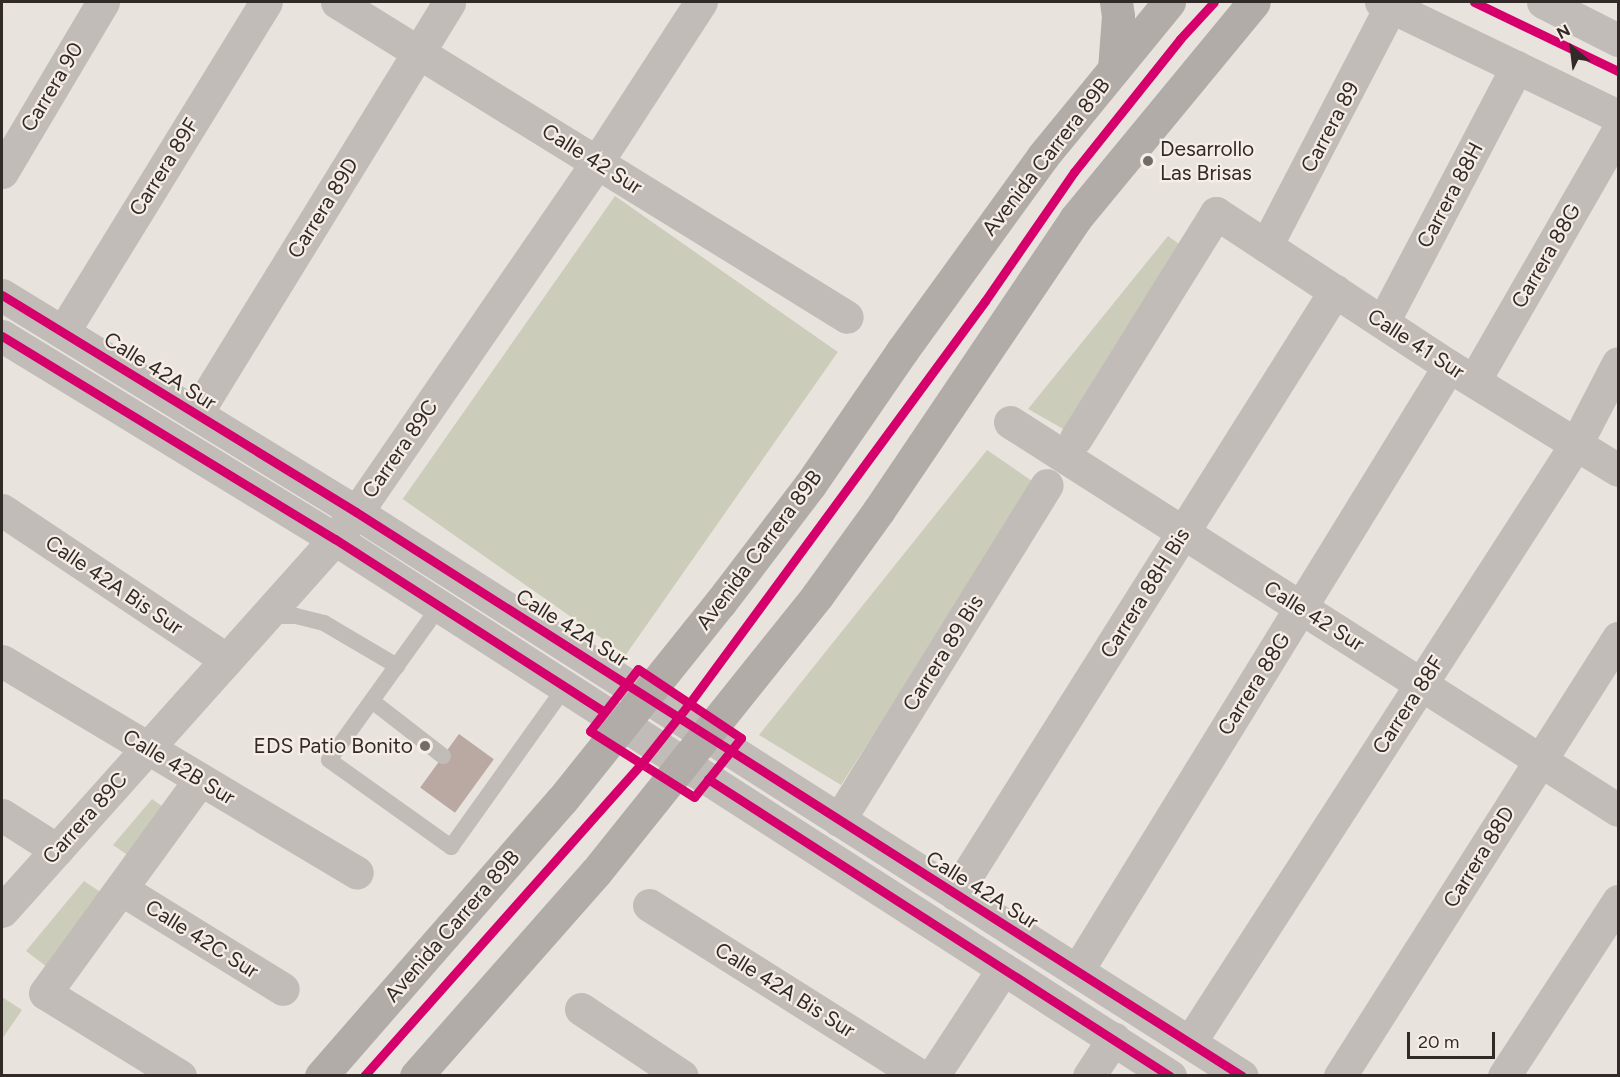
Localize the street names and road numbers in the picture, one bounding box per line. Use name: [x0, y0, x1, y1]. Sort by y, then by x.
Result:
street label: Carrera 90: [15, 38, 89, 136]
street label: Avenida Carrera 89B: [977, 73, 1115, 241]
street label: Carrera 89: [1296, 77, 1364, 177]
street label: Carrera 89F: [124, 113, 204, 221]
street label: Calle 42 Sur: [537, 118, 647, 200]
street label: Carrera 88H: [1412, 138, 1488, 252]
street label: Carrera 89D: [282, 153, 364, 263]
street label: Carrera 88G: [1506, 199, 1586, 313]
street label: Calle 41 Sur: [1363, 303, 1469, 385]
street label: Calle 42A Sur: [99, 326, 221, 416]
street label: Carrera 89C: [357, 395, 443, 503]
street label: Avenida Carrera 89B: [691, 465, 827, 635]
street label: Carrera 88H Bis: [1095, 523, 1195, 663]
street label: Calle 42A Bis Sur: [41, 530, 187, 640]
street label: Calle 42 Sur: [1259, 575, 1369, 657]
street label: Calle 42A Sur: [511, 583, 633, 673]
street label: Carrera 89 Bis: [897, 590, 989, 716]
street label: Carrera 88G: [1213, 628, 1295, 740]
street label: Carrera 88F: [1367, 651, 1449, 759]
street label: Calle 42B Sur: [118, 724, 240, 810]
street label: Carrera 89C: [37, 767, 133, 869]
street label: Carrera 88D: [1438, 802, 1520, 912]
street label: Avenida Carrera 89B: [379, 845, 525, 1007]
street label: Calle 42A Sur: [921, 845, 1043, 935]
street label: Calle 42C Sur: [141, 894, 263, 984]
street label: Calle 42A Bis Sur: [710, 937, 860, 1043]

